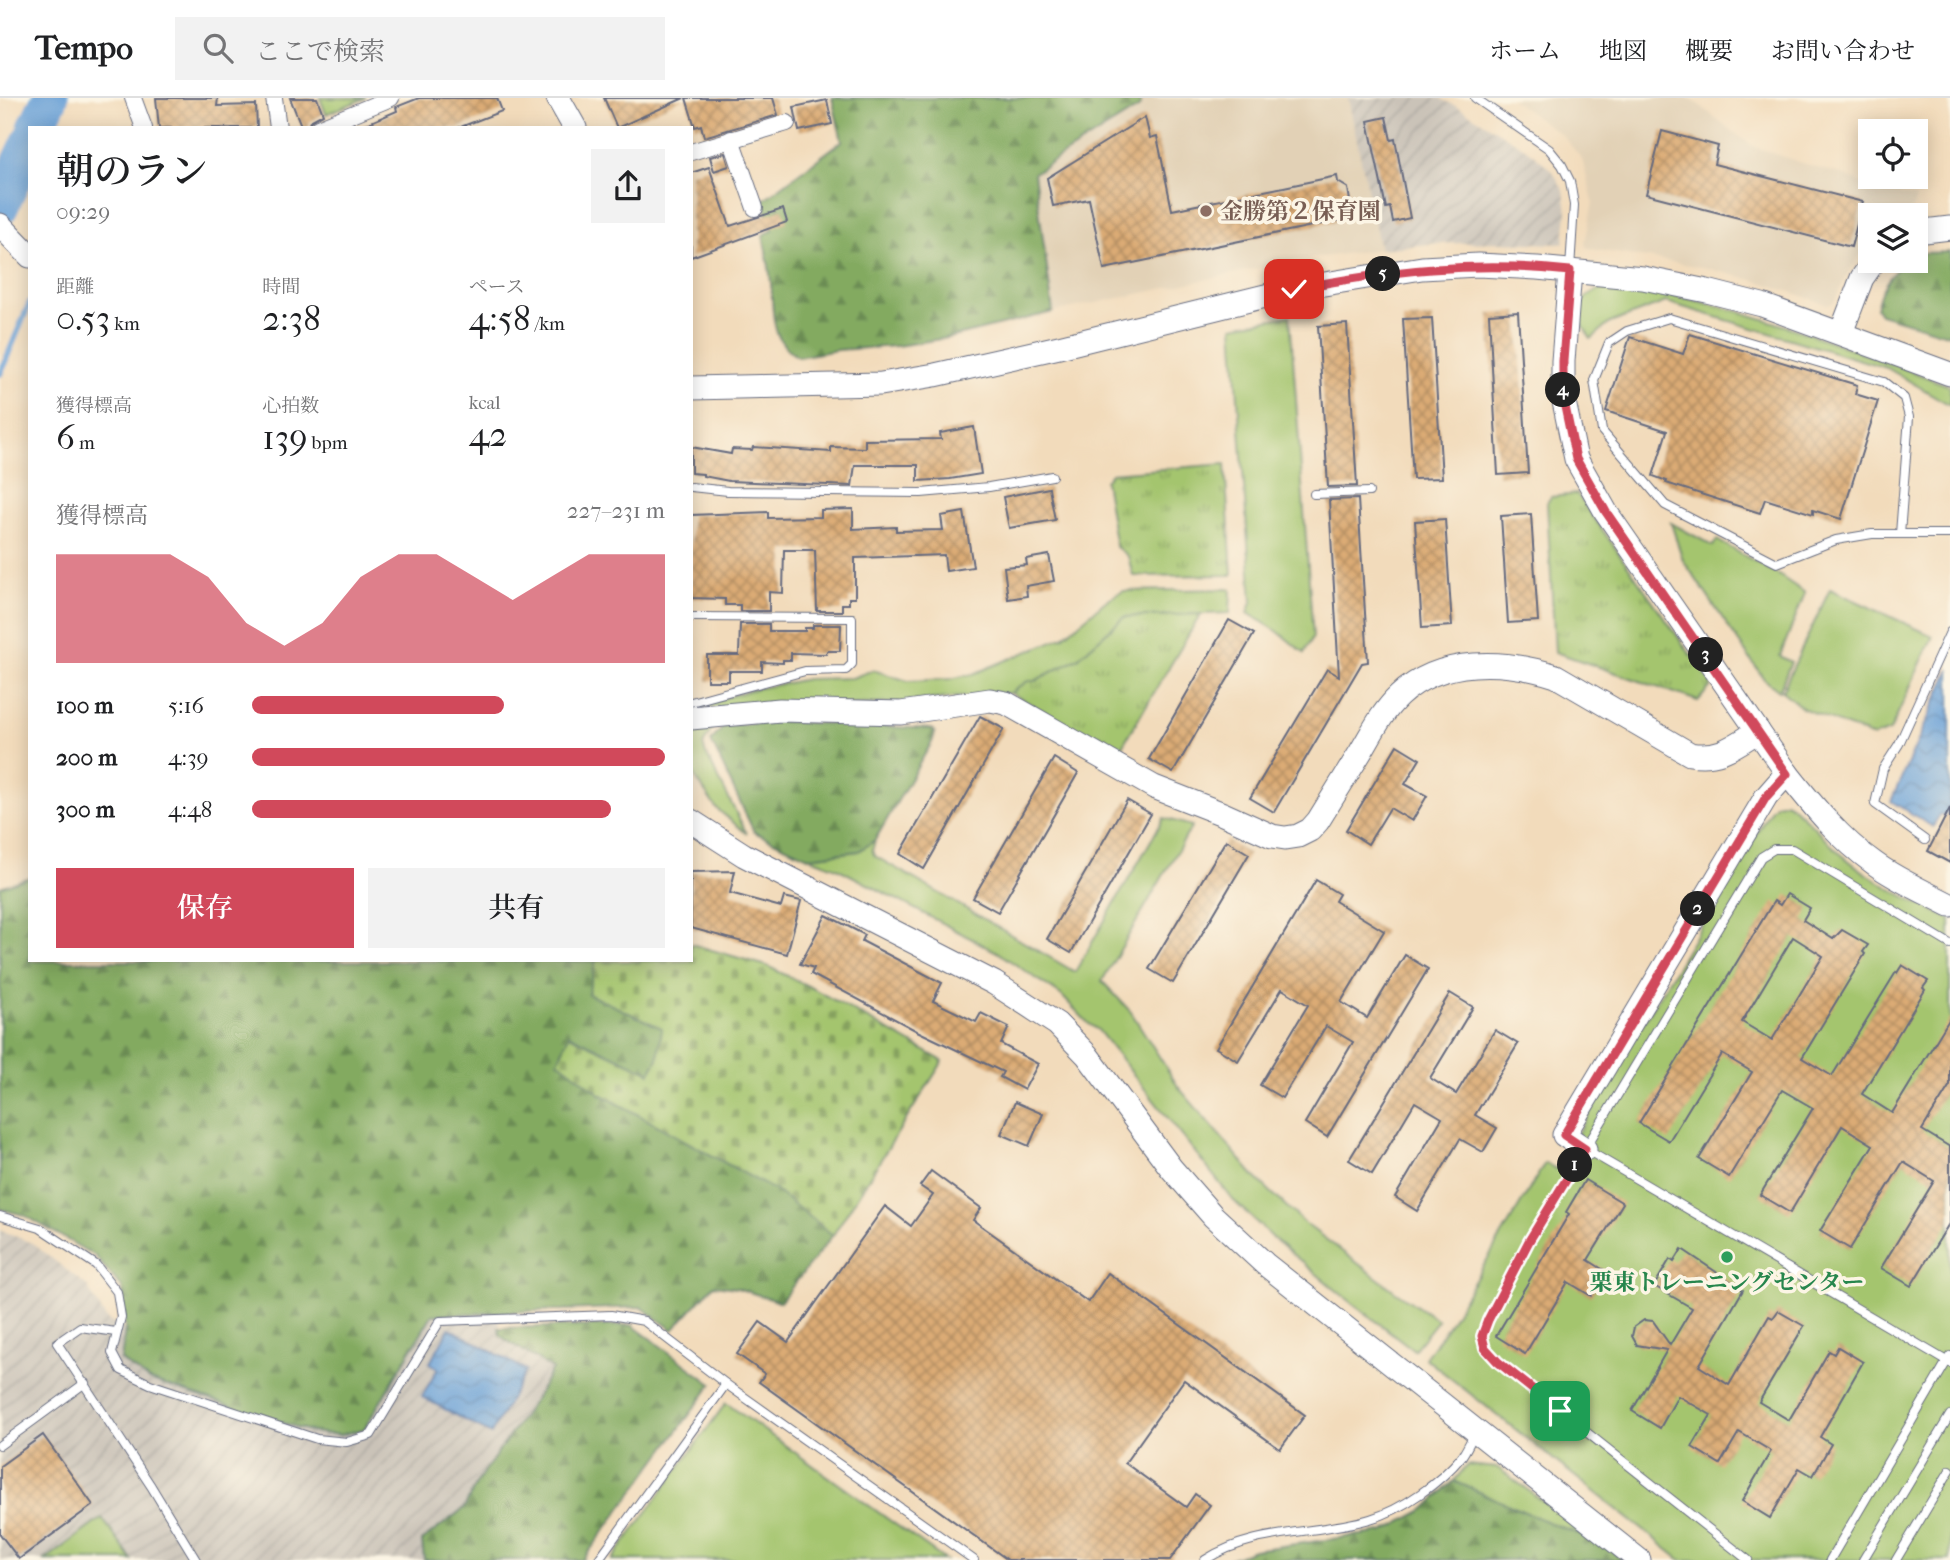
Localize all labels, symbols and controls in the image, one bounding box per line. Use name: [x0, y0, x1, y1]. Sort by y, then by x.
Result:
search box: [175, 17, 665, 80]
text: Tempo: [35, 29, 133, 68]
icon: search: [199, 29, 237, 67]
text: ここで検索: [255, 36, 385, 67]
text: ホーム: [1489, 37, 1561, 65]
text: 地図: [1599, 37, 1647, 65]
text: 概要: [1685, 37, 1733, 65]
text: お問い合わせ: [1771, 37, 1915, 65]
map controls: [1858, 119, 1928, 273]
button: locate: [1858, 119, 1928, 189]
text: 朝のラン: [56, 149, 208, 194]
button: share: [591, 149, 665, 223]
text: 09:29: [56, 198, 110, 225]
place label: 金勝第２保育園: [1220, 198, 1381, 225]
marker: 金勝第２保育園: [1198, 203, 1214, 219]
button: layers: [1858, 203, 1928, 273]
pin: 5: [1366, 256, 1400, 292]
pin: [1264, 259, 1324, 319]
text: 5: [1378, 262, 1387, 284]
icon: check: [1275, 270, 1313, 308]
text: 距離: [56, 276, 94, 298]
text: 時間: [262, 276, 300, 298]
text: ペース: [469, 276, 525, 298]
text: 0.53: [56, 298, 110, 339]
text: 2:38: [262, 298, 321, 339]
text: 4:58: [469, 298, 531, 339]
text: km: [110, 313, 140, 335]
text: /km: [531, 313, 565, 335]
pin: 4: [1546, 372, 1580, 408]
text: 4: [1557, 378, 1568, 400]
text: kcal: [469, 392, 501, 414]
text: 獲得標高: [56, 395, 132, 417]
text: 心拍数: [262, 395, 319, 417]
text: 42: [469, 414, 507, 455]
text: 6: [56, 417, 75, 458]
text: 139: [262, 417, 308, 458]
text: m: [75, 432, 95, 454]
text: bpm: [308, 432, 348, 454]
text: 227–231 m: [567, 497, 665, 524]
text: 獲得標高: [56, 502, 148, 529]
pin: 3: [1688, 638, 1724, 672]
text: 3: [1702, 643, 1709, 665]
text: 100 m: [56, 692, 114, 719]
text: 5:16: [168, 692, 204, 719]
text: 200 m: [56, 744, 117, 771]
text: 4:39: [168, 744, 209, 771]
text: 300 m: [56, 796, 115, 823]
text: 4:48: [168, 796, 212, 823]
button: 保存: [56, 868, 354, 948]
button: 共有: [368, 868, 665, 948]
pin: 2: [1680, 892, 1716, 926]
text: 2: [1693, 897, 1702, 919]
pin: 1: [1558, 1148, 1592, 1182]
text: 1: [1571, 1153, 1578, 1175]
marker: 栗東トレーニングセンター: [1719, 1249, 1735, 1265]
place label: 栗東トレーニングセンター: [1590, 1269, 1864, 1296]
pin: [1530, 1381, 1590, 1441]
icon: arrive: [1541, 1392, 1579, 1430]

